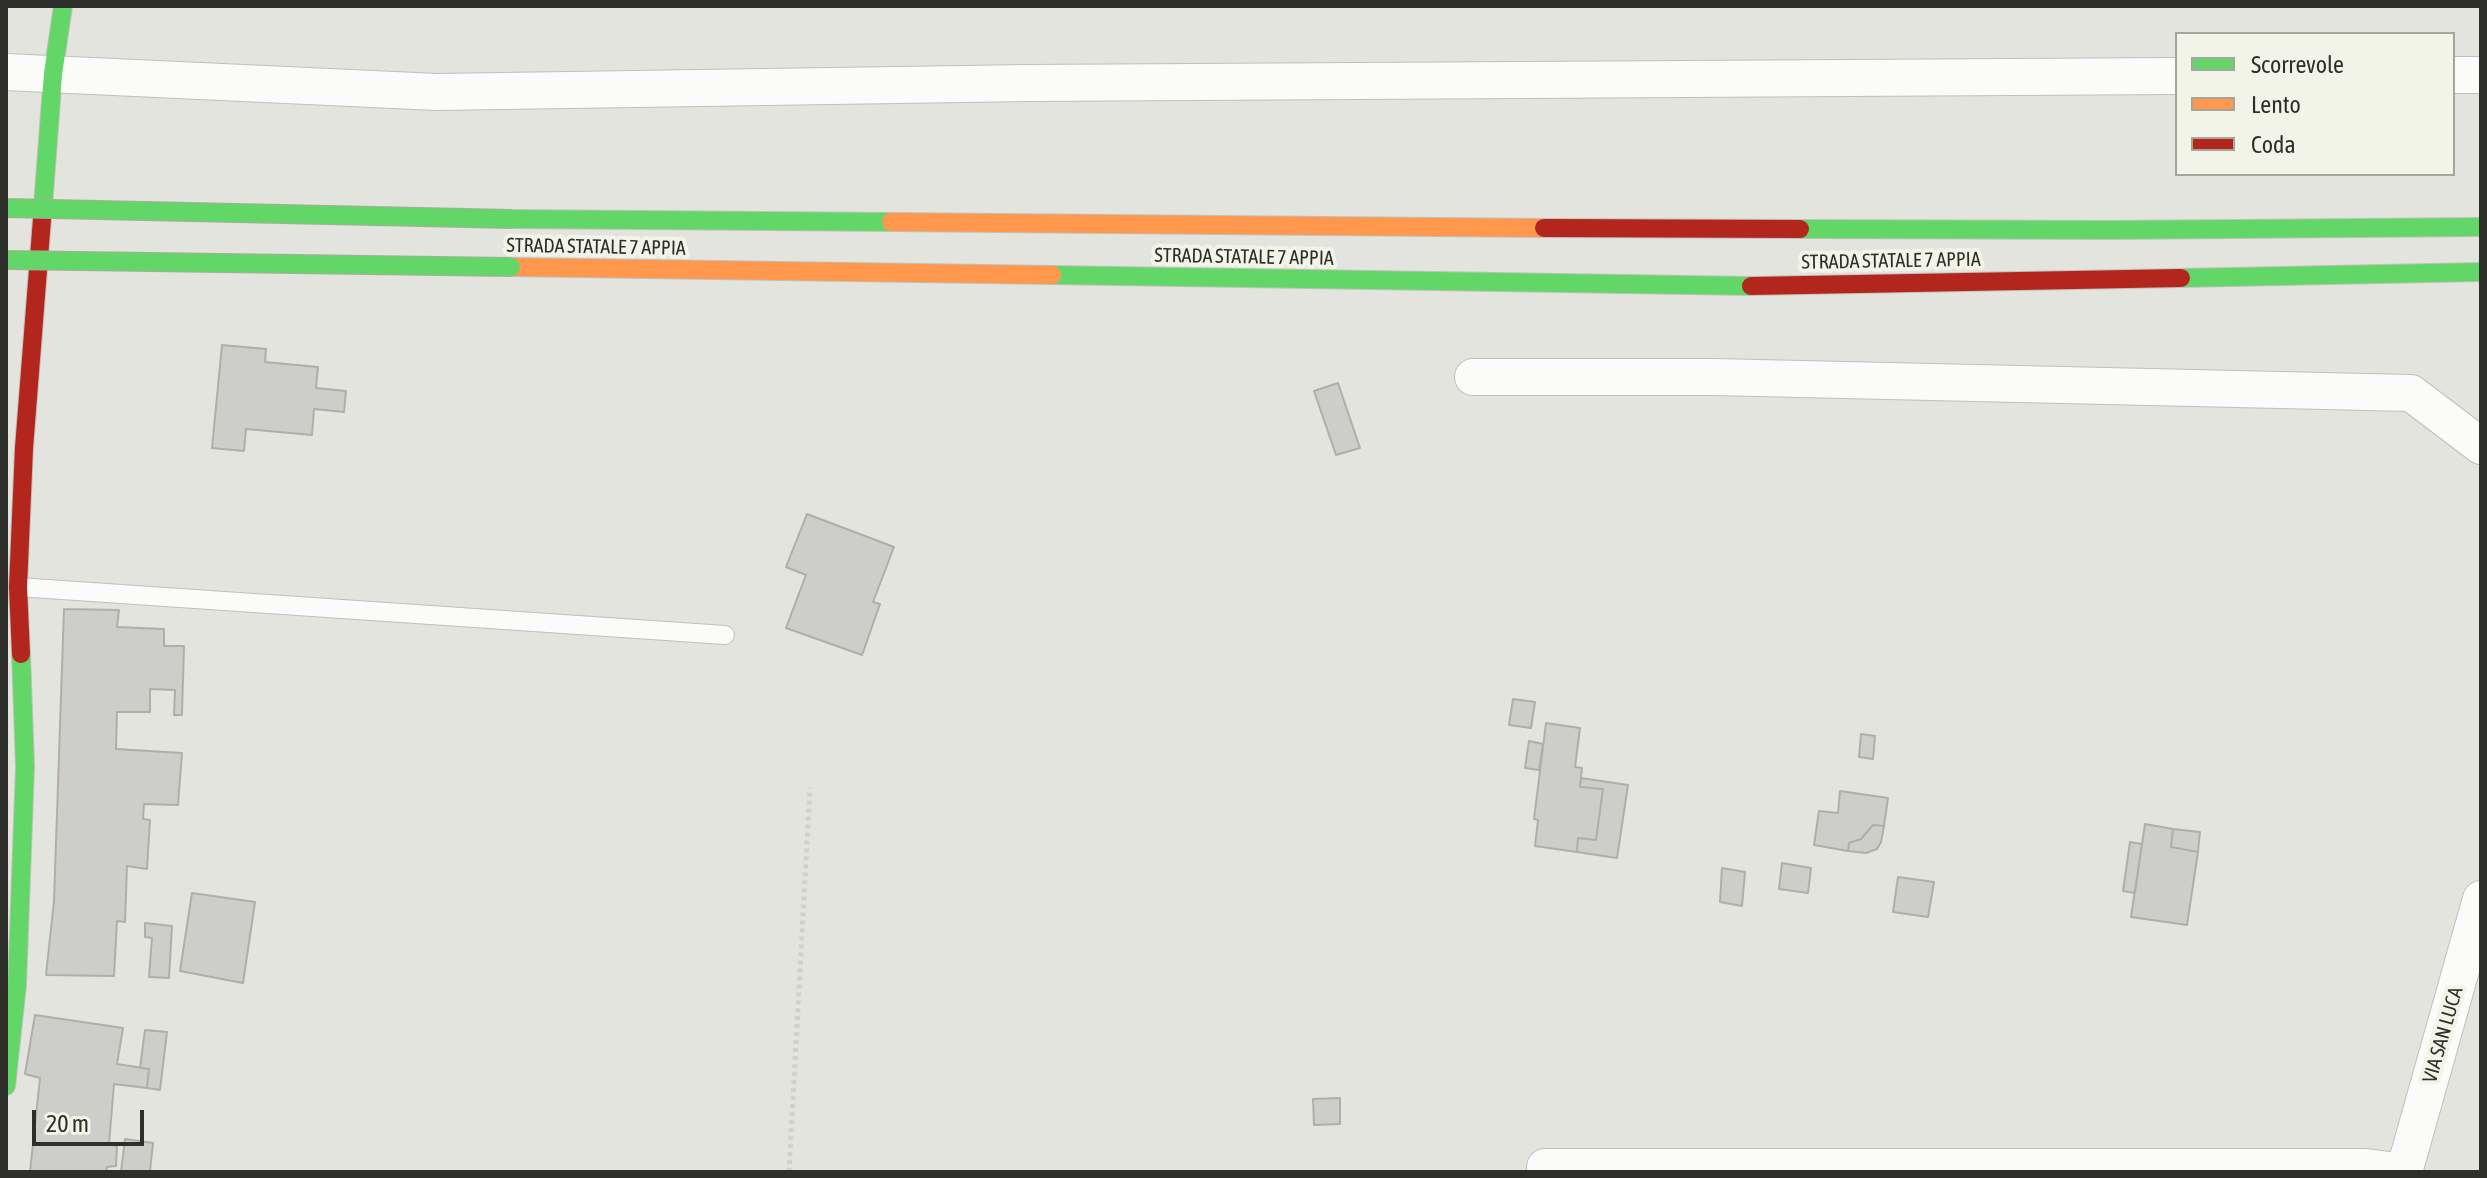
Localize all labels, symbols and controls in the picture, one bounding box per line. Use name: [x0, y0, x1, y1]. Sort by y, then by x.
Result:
legend: [2175, 32, 2455, 176]
text: Scorrevole: [2251, 51, 2344, 78]
text: Lento: [2251, 91, 2301, 118]
text: Coda: [2251, 131, 2296, 158]
street label: STRADA STATALE 7 APPIA: [506, 233, 686, 261]
street label: STRADA STATALE 7 APPIA: [1154, 243, 1334, 271]
street label: STRADA STATALE 7 APPIA: [1801, 247, 1981, 275]
street label: VIA SAN LUCA: [2418, 984, 2468, 1086]
scale bar: [36, 1094, 148, 1144]
text: 20 m: [46, 1110, 89, 1137]

